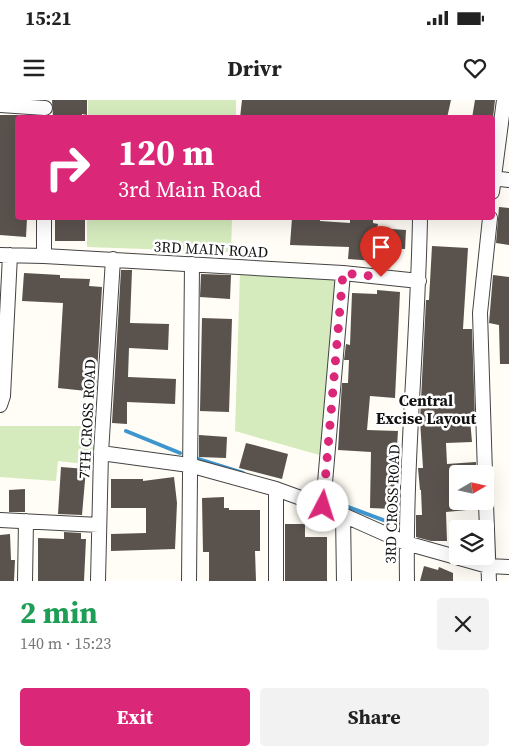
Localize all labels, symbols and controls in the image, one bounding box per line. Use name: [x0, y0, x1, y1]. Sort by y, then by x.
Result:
text: 15:21: [25, 5, 72, 31]
text: Drivr: [227, 53, 282, 83]
icon: menu: [20, 54, 48, 82]
icon: heart: [461, 54, 489, 82]
text: 120 m: [118, 129, 214, 177]
icon: right: [35, 135, 100, 200]
text: 3rd Main Road: [118, 174, 261, 204]
pin: [360, 226, 402, 277]
icon: arrive: [367, 233, 395, 261]
street label: 3RD MAIN ROAD: [153, 236, 269, 262]
street label: 7TH CROSS ROAD: [73, 359, 101, 479]
district label: Central Excise Layout: [376, 389, 476, 429]
street label: 3RD CROSS ROAD: [379, 444, 405, 564]
north arrow: [449, 465, 494, 510]
map controls: [449, 465, 494, 565]
position arrow: [296, 479, 348, 531]
button: layers: [449, 520, 494, 565]
text: 2 min: [20, 592, 98, 633]
button: close: [437, 598, 489, 650]
text: 140 m · 15:23: [20, 632, 111, 654]
button: Exit: [20, 688, 250, 746]
button: Share: [260, 688, 489, 746]

